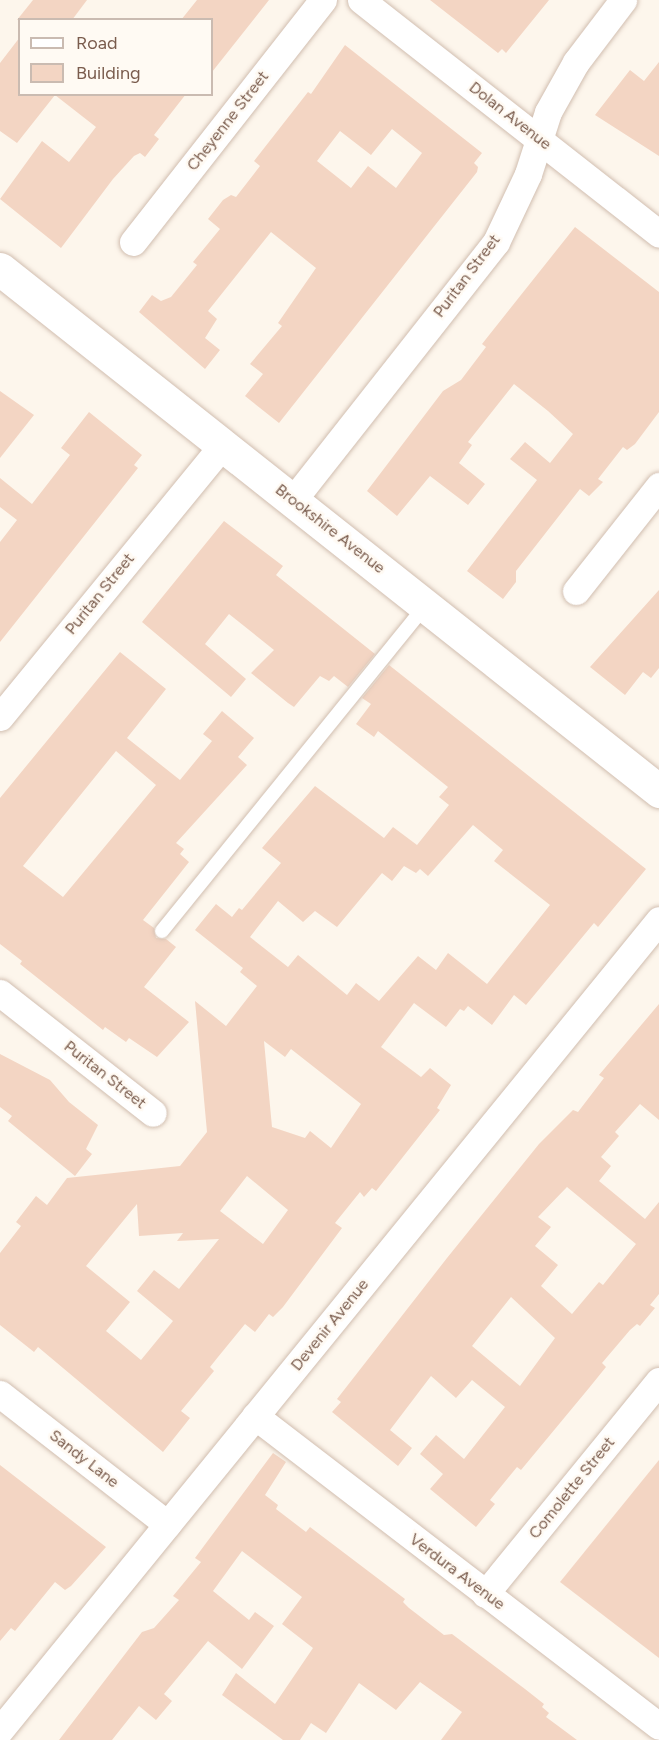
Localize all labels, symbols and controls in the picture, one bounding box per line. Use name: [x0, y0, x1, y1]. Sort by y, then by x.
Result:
legend: [18, 18, 213, 96]
text: Road: [76, 32, 117, 54]
text: Building: [76, 62, 141, 84]
street label: Cheyenne Street: [183, 67, 273, 175]
street label: Dolan Avenue: [465, 78, 555, 154]
street label: Puritan Street: [430, 231, 504, 321]
street label: Brookshire Avenue: [271, 480, 389, 578]
street label: Puritan Street: [61, 549, 139, 639]
street label: Puritan Street: [60, 1037, 150, 1113]
street label: Devenir Avenue: [287, 1275, 373, 1375]
street label: Sandy Lane: [45, 1426, 123, 1492]
street label: Comolette Street: [525, 1433, 619, 1543]
street label: Verdura Avenue: [405, 1530, 509, 1614]

